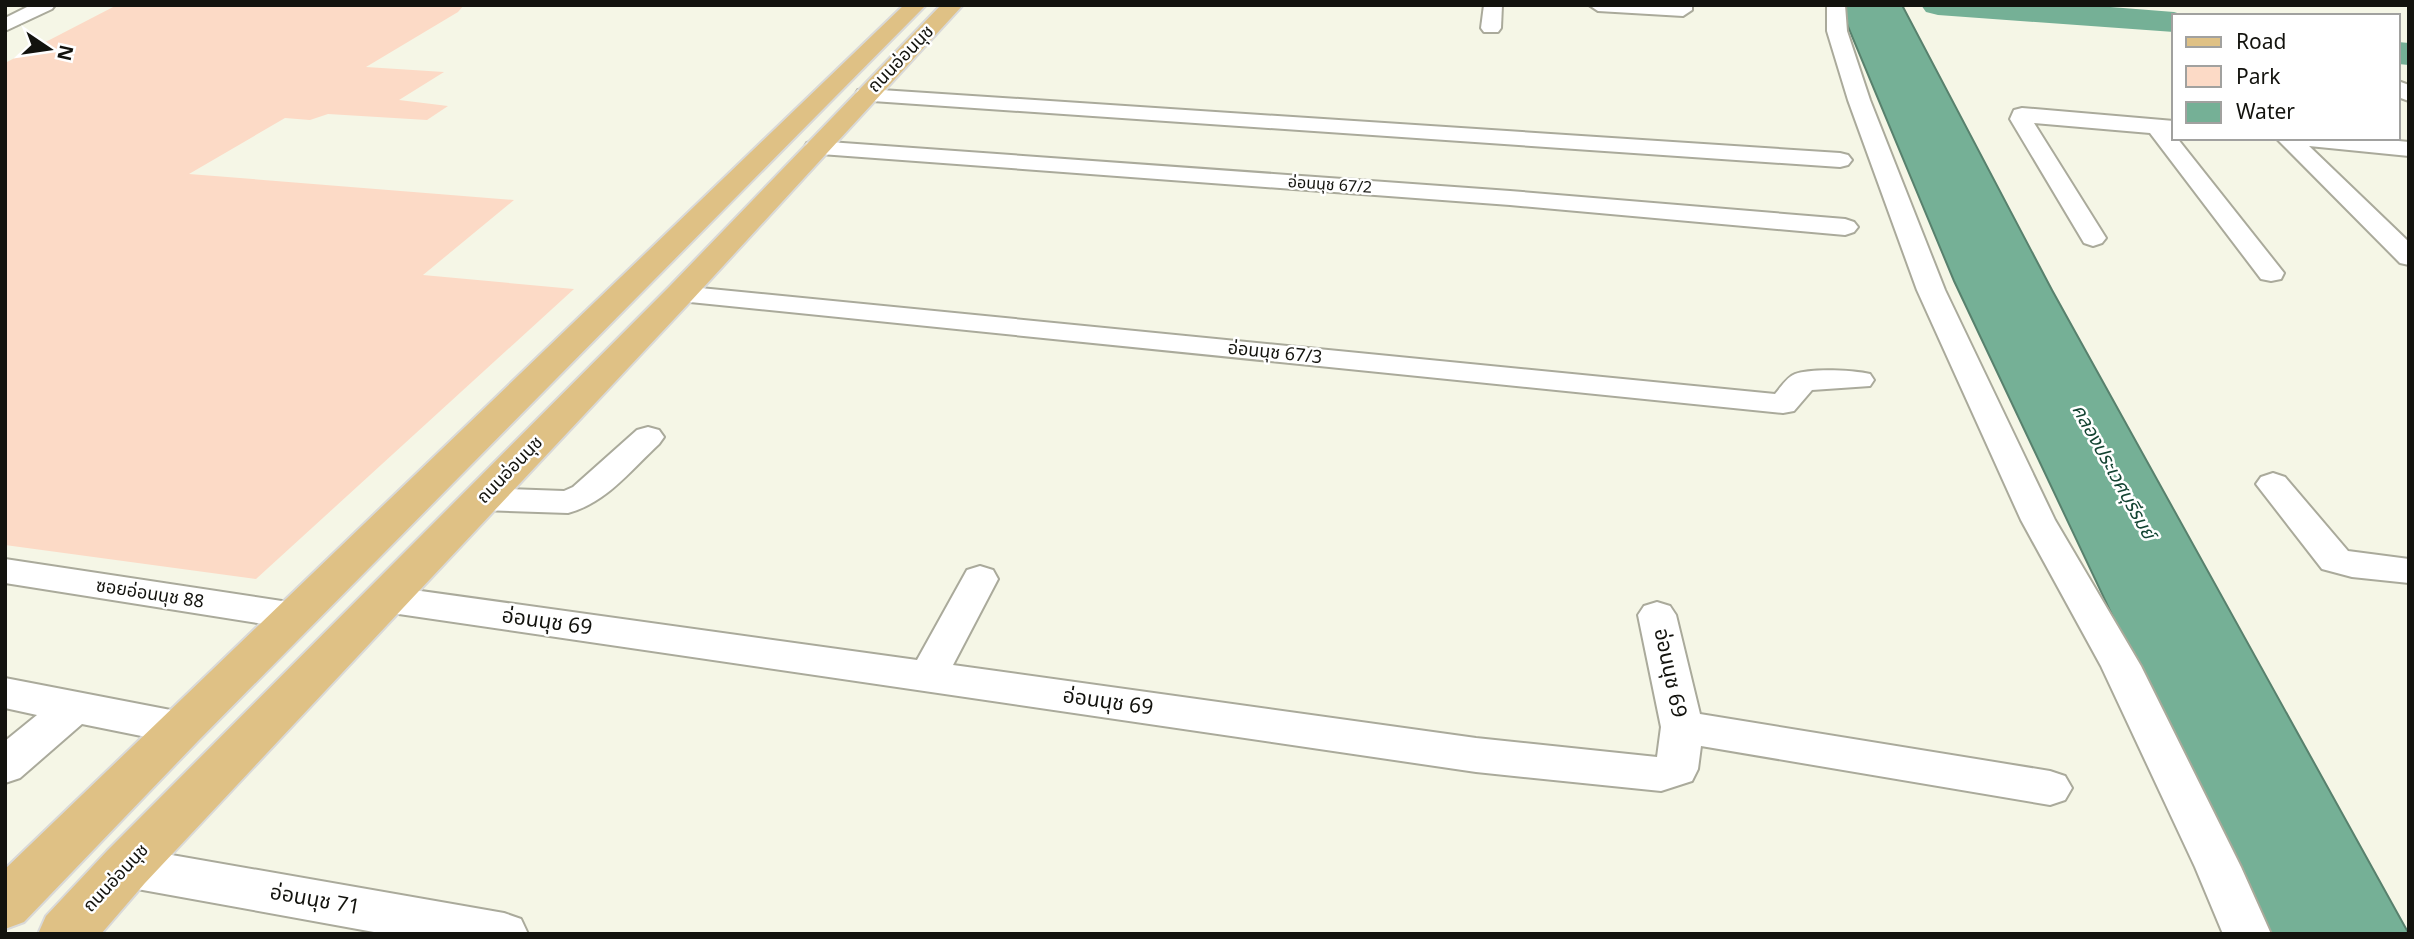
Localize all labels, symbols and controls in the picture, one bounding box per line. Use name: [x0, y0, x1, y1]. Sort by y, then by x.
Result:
north arrow: [14, 14, 84, 84]
legend: [2172, 14, 2400, 140]
street label: ถนนอ่อนนุช: [862, 19, 940, 99]
text: Road: [2236, 27, 2286, 58]
text: N: [48, 42, 80, 63]
text: Park: [2236, 62, 2281, 93]
text: Water: [2236, 97, 2295, 128]
street label: อ่อนนุช 67/2: [1287, 170, 1373, 200]
street label: อ่อนนุช 67/3: [1226, 335, 1324, 371]
water label: คลองประเวศบุรีรมย์: [2064, 399, 2164, 548]
street label: ถนนอ่อนนุช: [471, 430, 549, 510]
street label: ซอยอ่อนนุช 88: [94, 572, 206, 616]
street label: อ่อนนุช 69: [500, 600, 594, 644]
street label: อ่อนนุช 69: [1645, 625, 1695, 721]
street label: อ่อนนุช 69: [1061, 680, 1155, 724]
street label: ถนนอ่อนนุช: [77, 838, 155, 918]
street label: อ่อนนุช 71: [268, 877, 362, 923]

